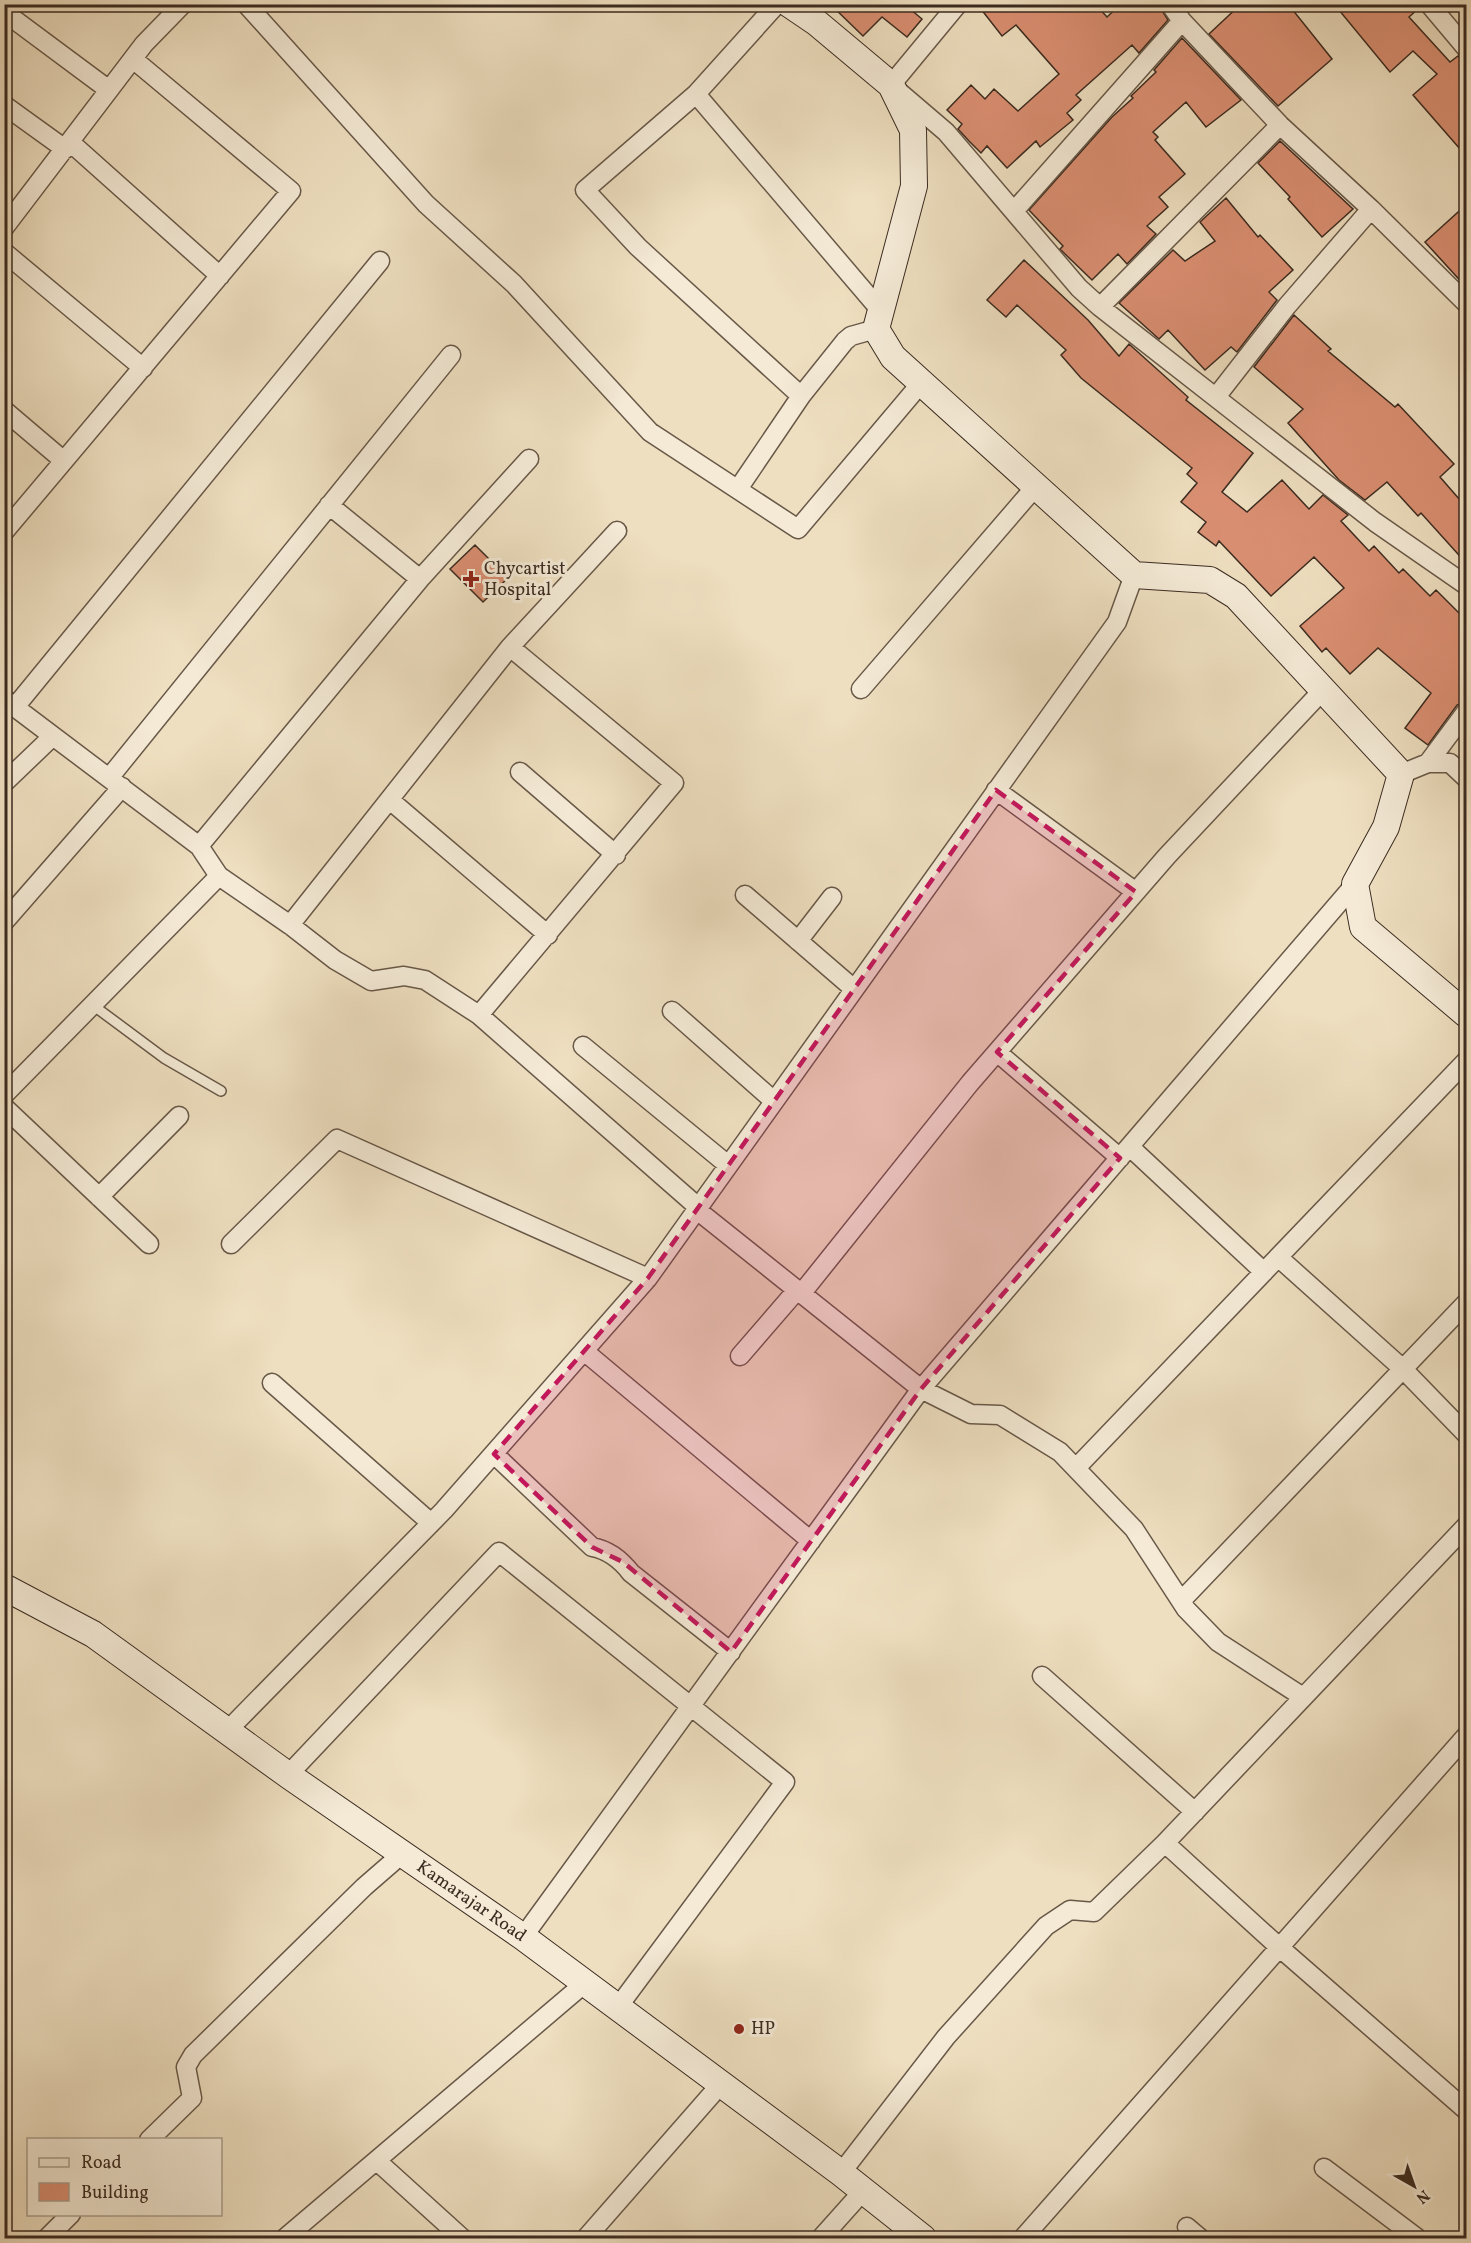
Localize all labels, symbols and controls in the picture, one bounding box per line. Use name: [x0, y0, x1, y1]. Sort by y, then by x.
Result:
place label: Chycartist Hospital: [484, 557, 566, 603]
marker: Chycartist Hospital: [462, 570, 480, 588]
street label: Kamarajar Road: [411, 1855, 531, 1948]
place label: HP: [751, 2017, 775, 2042]
marker: HP: [732, 2022, 746, 2036]
legend: [27, 2138, 222, 2216]
text: Road: [81, 2151, 122, 2176]
north arrow: [1384, 2156, 1444, 2216]
text: Building: [81, 2181, 149, 2206]
text: N: [1411, 2184, 1434, 2208]

